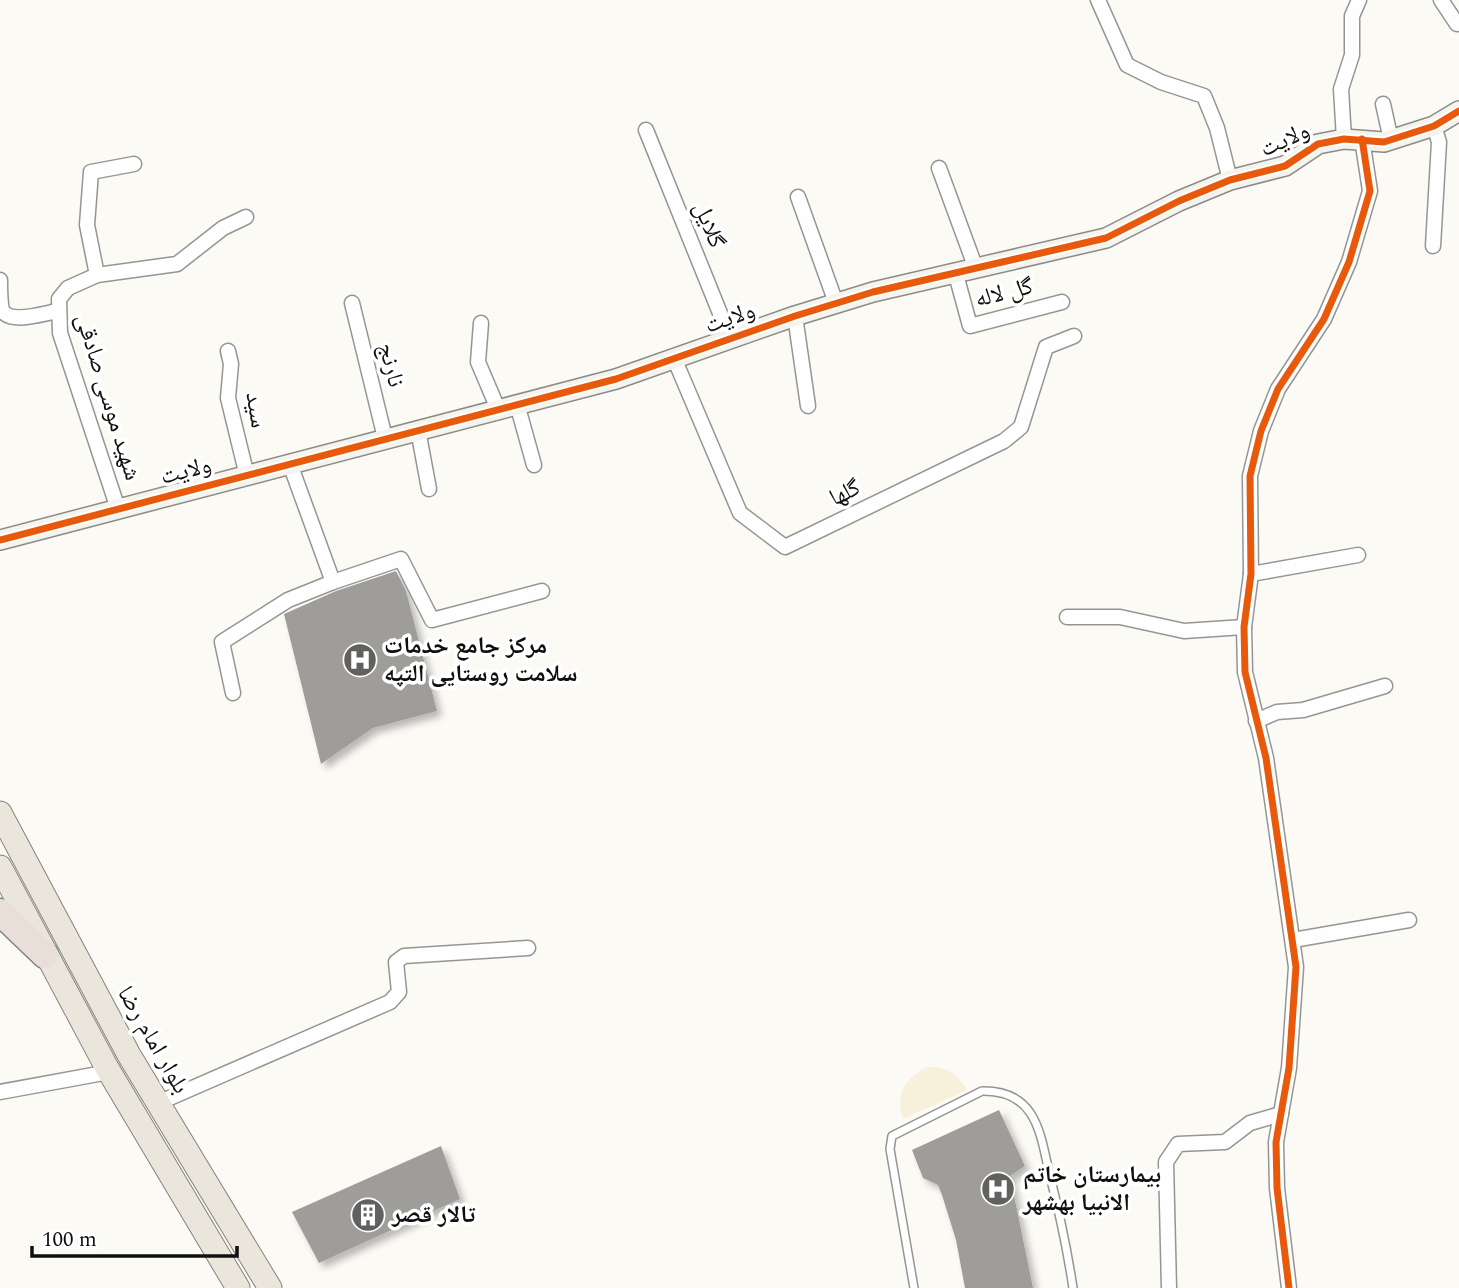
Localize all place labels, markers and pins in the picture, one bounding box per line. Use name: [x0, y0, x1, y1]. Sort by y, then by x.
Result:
place label: مرکز جامع خدمات سلامت روستایی التپه: [384, 628, 578, 692]
hospital icon: مرکز جامع خدمات سلامت روستایی التپه: [341, 641, 379, 679]
place label: بیمارستان خاتم الانبیا بهشهر: [1022, 1157, 1161, 1221]
hospital icon: بیمارستان خاتم الانبیا بهشهر: [979, 1170, 1017, 1208]
building icon: تالار قصر: [349, 1196, 387, 1234]
place label: تالار قصر: [391, 1197, 476, 1233]

